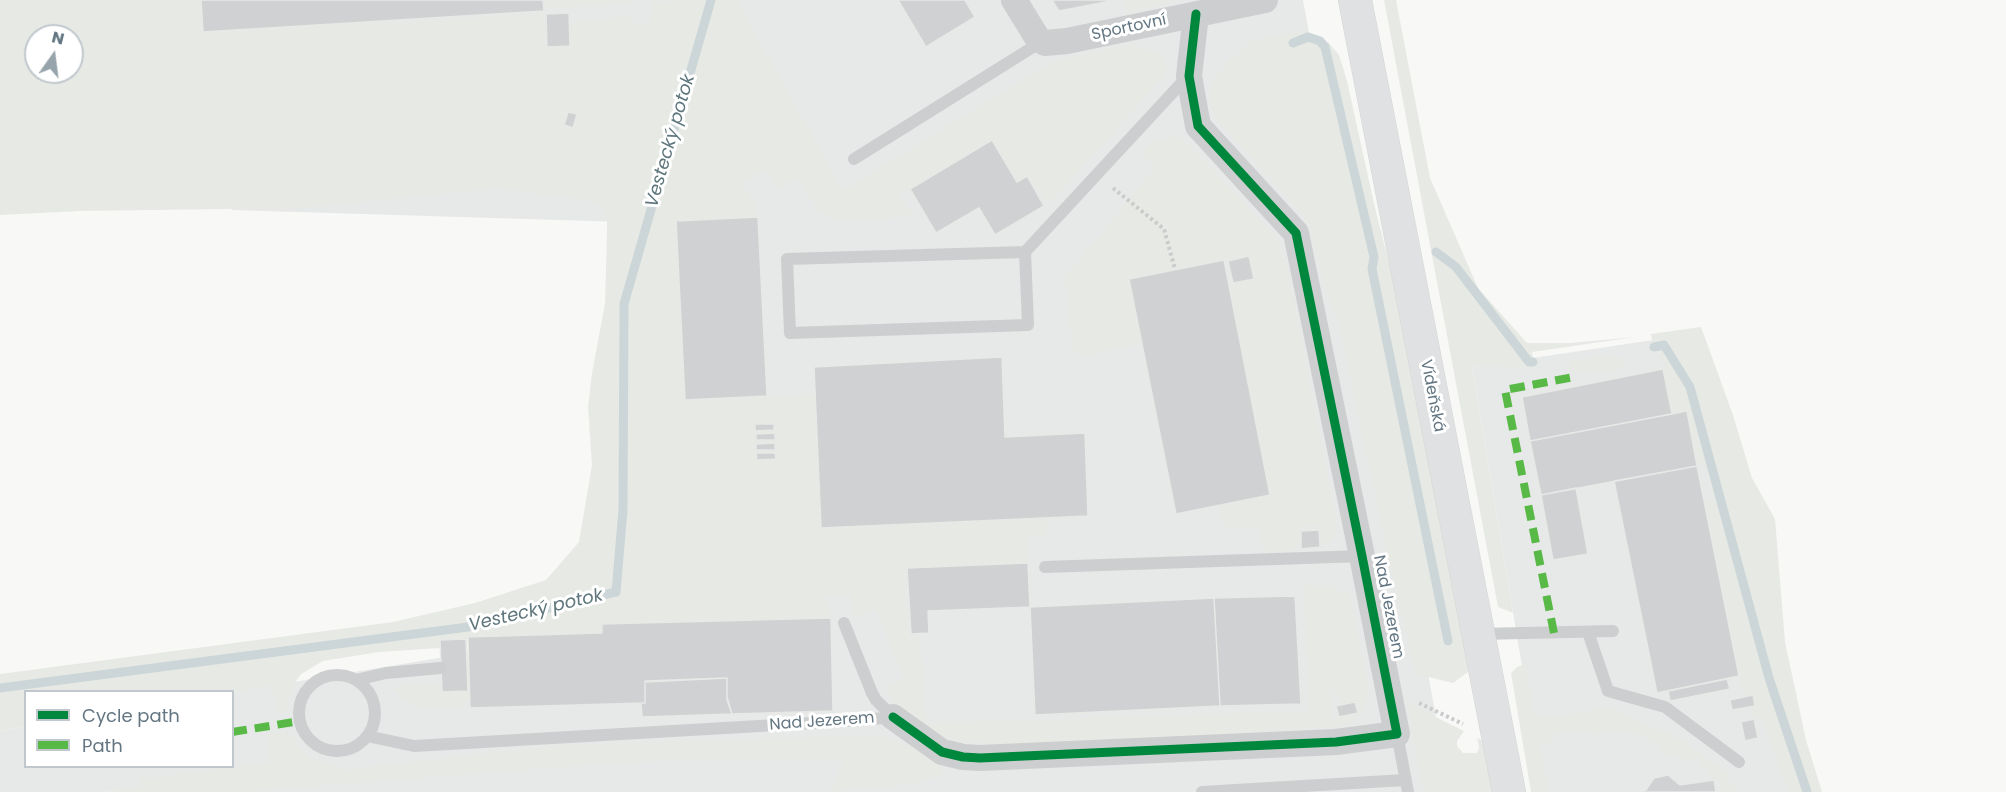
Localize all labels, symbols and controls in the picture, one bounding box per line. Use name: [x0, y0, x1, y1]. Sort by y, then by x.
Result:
street label: Sportovní: [1090, 11, 1168, 45]
north arrow: [24, 24, 84, 84]
text: N: [49, 25, 67, 51]
water label: Vestecký potok: [642, 72, 700, 210]
street label: Vídeňská: [1416, 358, 1448, 434]
street label: Nad Jezerem: [1369, 554, 1407, 660]
water label: Vestecký potok: [467, 585, 605, 637]
legend: [24, 690, 234, 768]
text: Cycle path: [82, 703, 180, 728]
street label: Nad Jezerem: [769, 709, 875, 735]
text: Path: [82, 733, 123, 758]

